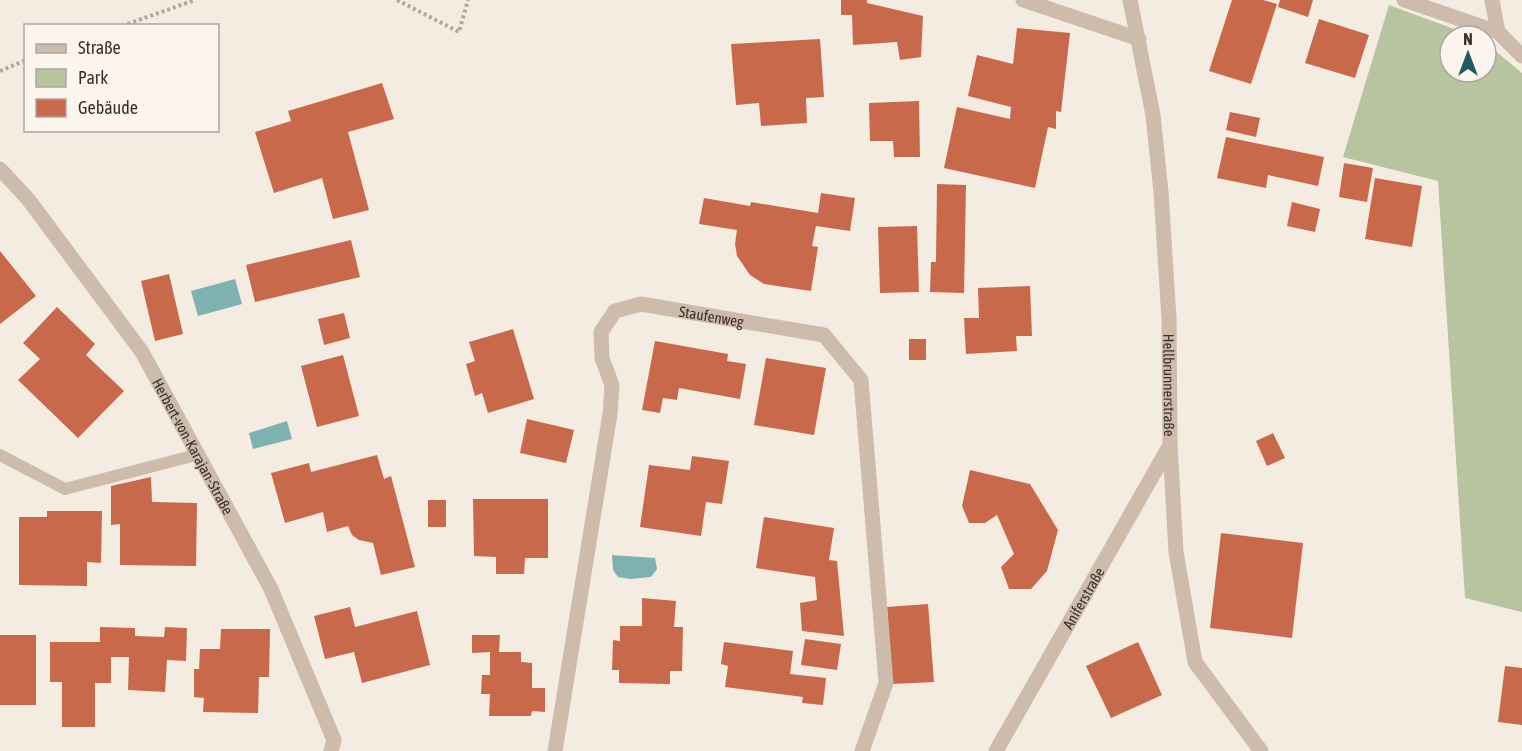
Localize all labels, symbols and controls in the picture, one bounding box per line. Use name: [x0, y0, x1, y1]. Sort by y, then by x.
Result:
legend: [24, 24, 219, 132]
north arrow: [1438, 24, 1498, 84]
text: N: [1463, 30, 1473, 48]
text: Straße: [78, 37, 121, 58]
text: Park: [78, 67, 108, 88]
text: Gebäude: [78, 97, 138, 118]
street label: Staufenweg: [678, 302, 746, 330]
street label: Hellbrunnerstraße: [1161, 334, 1178, 437]
street label: Herbert-von-Karajan-Straße: [149, 375, 237, 517]
street label: Aniferstraße: [1059, 564, 1107, 632]

